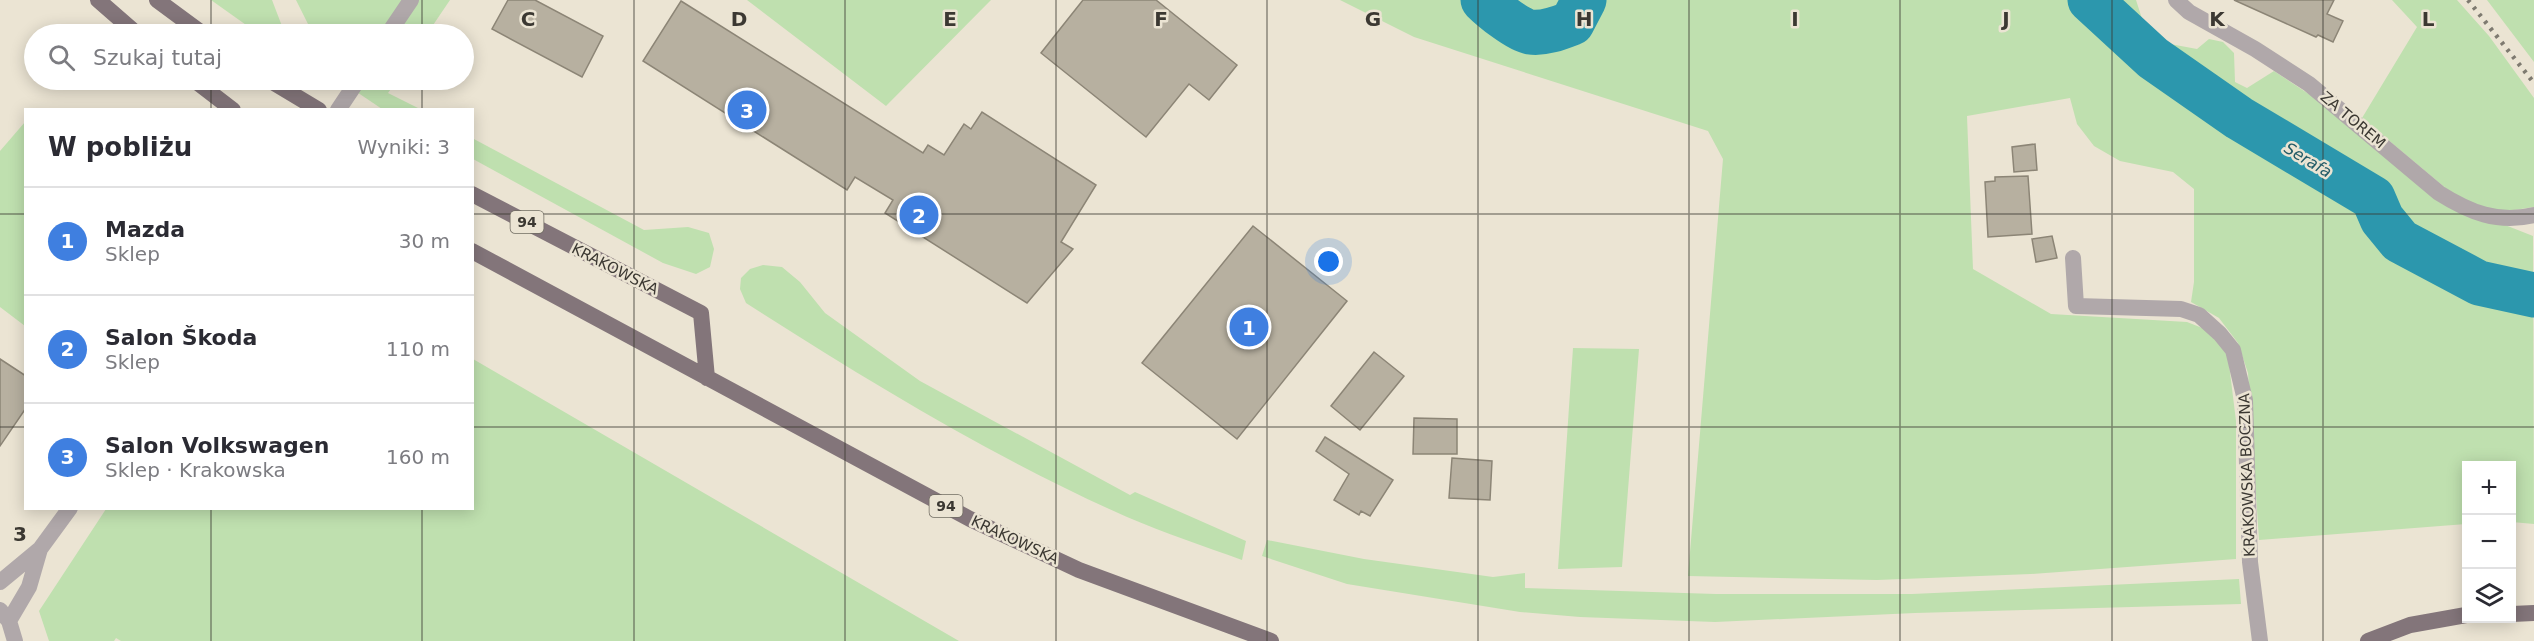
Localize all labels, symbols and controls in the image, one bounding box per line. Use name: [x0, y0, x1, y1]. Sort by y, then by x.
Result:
text: C: [521, 7, 535, 31]
text: D: [731, 7, 747, 31]
text: E: [943, 7, 957, 31]
text: F: [1154, 7, 1168, 31]
text: G: [1365, 7, 1381, 31]
text: H: [1576, 7, 1592, 31]
text: I: [1791, 7, 1799, 31]
text: J: [2000, 7, 2010, 31]
text: K: [2209, 7, 2226, 31]
text: L: [2422, 7, 2435, 31]
search box: [24, 24, 474, 90]
icon: search: [45, 41, 78, 74]
text: Szukaj tutaj: [93, 45, 222, 70]
pin: 3: [728, 88, 766, 132]
street label: ZA TOREM: [2317, 88, 2389, 152]
text: W pobliżu: [48, 132, 192, 162]
text: Wyniki: 3: [358, 135, 450, 159]
water label: Serafa: [2281, 139, 2335, 181]
pin: 2: [900, 192, 938, 238]
road number: 94: [510, 211, 544, 233]
text: Mazda: [105, 217, 185, 242]
text: 1: [61, 229, 74, 253]
text: 30 m: [399, 229, 450, 253]
street label: KRAKOWSKA: [569, 239, 662, 299]
text: Sklep: [105, 242, 160, 266]
your location: [1314, 247, 1343, 276]
pin: 1: [1230, 304, 1268, 350]
text: Salon Škoda: [105, 325, 257, 350]
text: 2: [61, 337, 74, 361]
text: 110 m: [386, 337, 450, 361]
text: Sklep: [105, 350, 160, 374]
street label: KRAKOWSKA BOCZNA: [2235, 392, 2259, 557]
text: Salon Volkswagen: [105, 433, 329, 458]
text: 3: [61, 445, 74, 469]
text: 160 m: [386, 445, 450, 469]
text: Sklep · Krakowska: [105, 458, 286, 482]
map controls: [2462, 461, 2516, 623]
button: +: [2462, 461, 2516, 515]
road number: 94: [930, 495, 962, 517]
street label: KRAKOWSKA: [968, 512, 1062, 569]
button: −: [2462, 515, 2516, 569]
text: 3: [13, 522, 27, 546]
button: layers: [2462, 569, 2516, 623]

